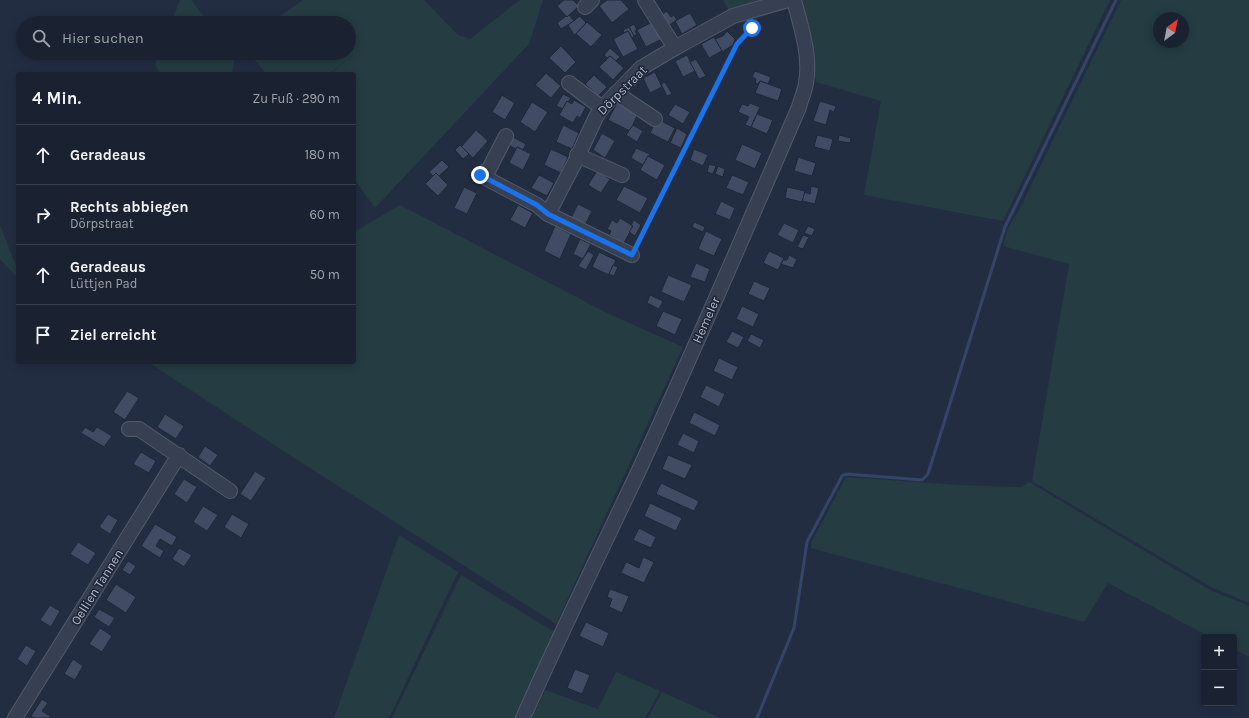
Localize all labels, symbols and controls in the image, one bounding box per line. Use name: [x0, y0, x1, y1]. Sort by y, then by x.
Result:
north arrow: [1153, 12, 1189, 48]
search box: [16, 16, 356, 60]
route start: [743, 19, 761, 37]
icon: search: [30, 27, 52, 49]
text: Hier suchen: [62, 29, 144, 47]
street label: Dörpstraat: [594, 62, 650, 118]
text: 4 Min.: [32, 88, 81, 108]
text: Zu Fuß · 290 m: [252, 91, 340, 106]
icon: ahead: [32, 144, 54, 166]
text: Geradeaus: [70, 146, 146, 164]
text: 180 m: [305, 147, 340, 162]
route end: [471, 166, 489, 184]
text: Rechts abbiegen: [70, 198, 189, 216]
icon: right: [32, 204, 54, 226]
text: 60 m: [310, 207, 340, 222]
text: Dörpstraat: [70, 216, 134, 231]
text: Geradeaus: [70, 258, 146, 276]
icon: ahead: [32, 264, 54, 286]
text: 50 m: [310, 267, 340, 282]
text: Lüttjen Pad: [70, 276, 137, 291]
street label: Hemeler: [689, 294, 723, 346]
icon: arrive: [32, 324, 54, 346]
text: Ziel erreicht: [70, 326, 156, 344]
street label: Oellien Tannen: [68, 546, 126, 628]
map controls: [1201, 634, 1237, 706]
button: +: [1201, 634, 1237, 670]
button: −: [1201, 670, 1237, 706]

